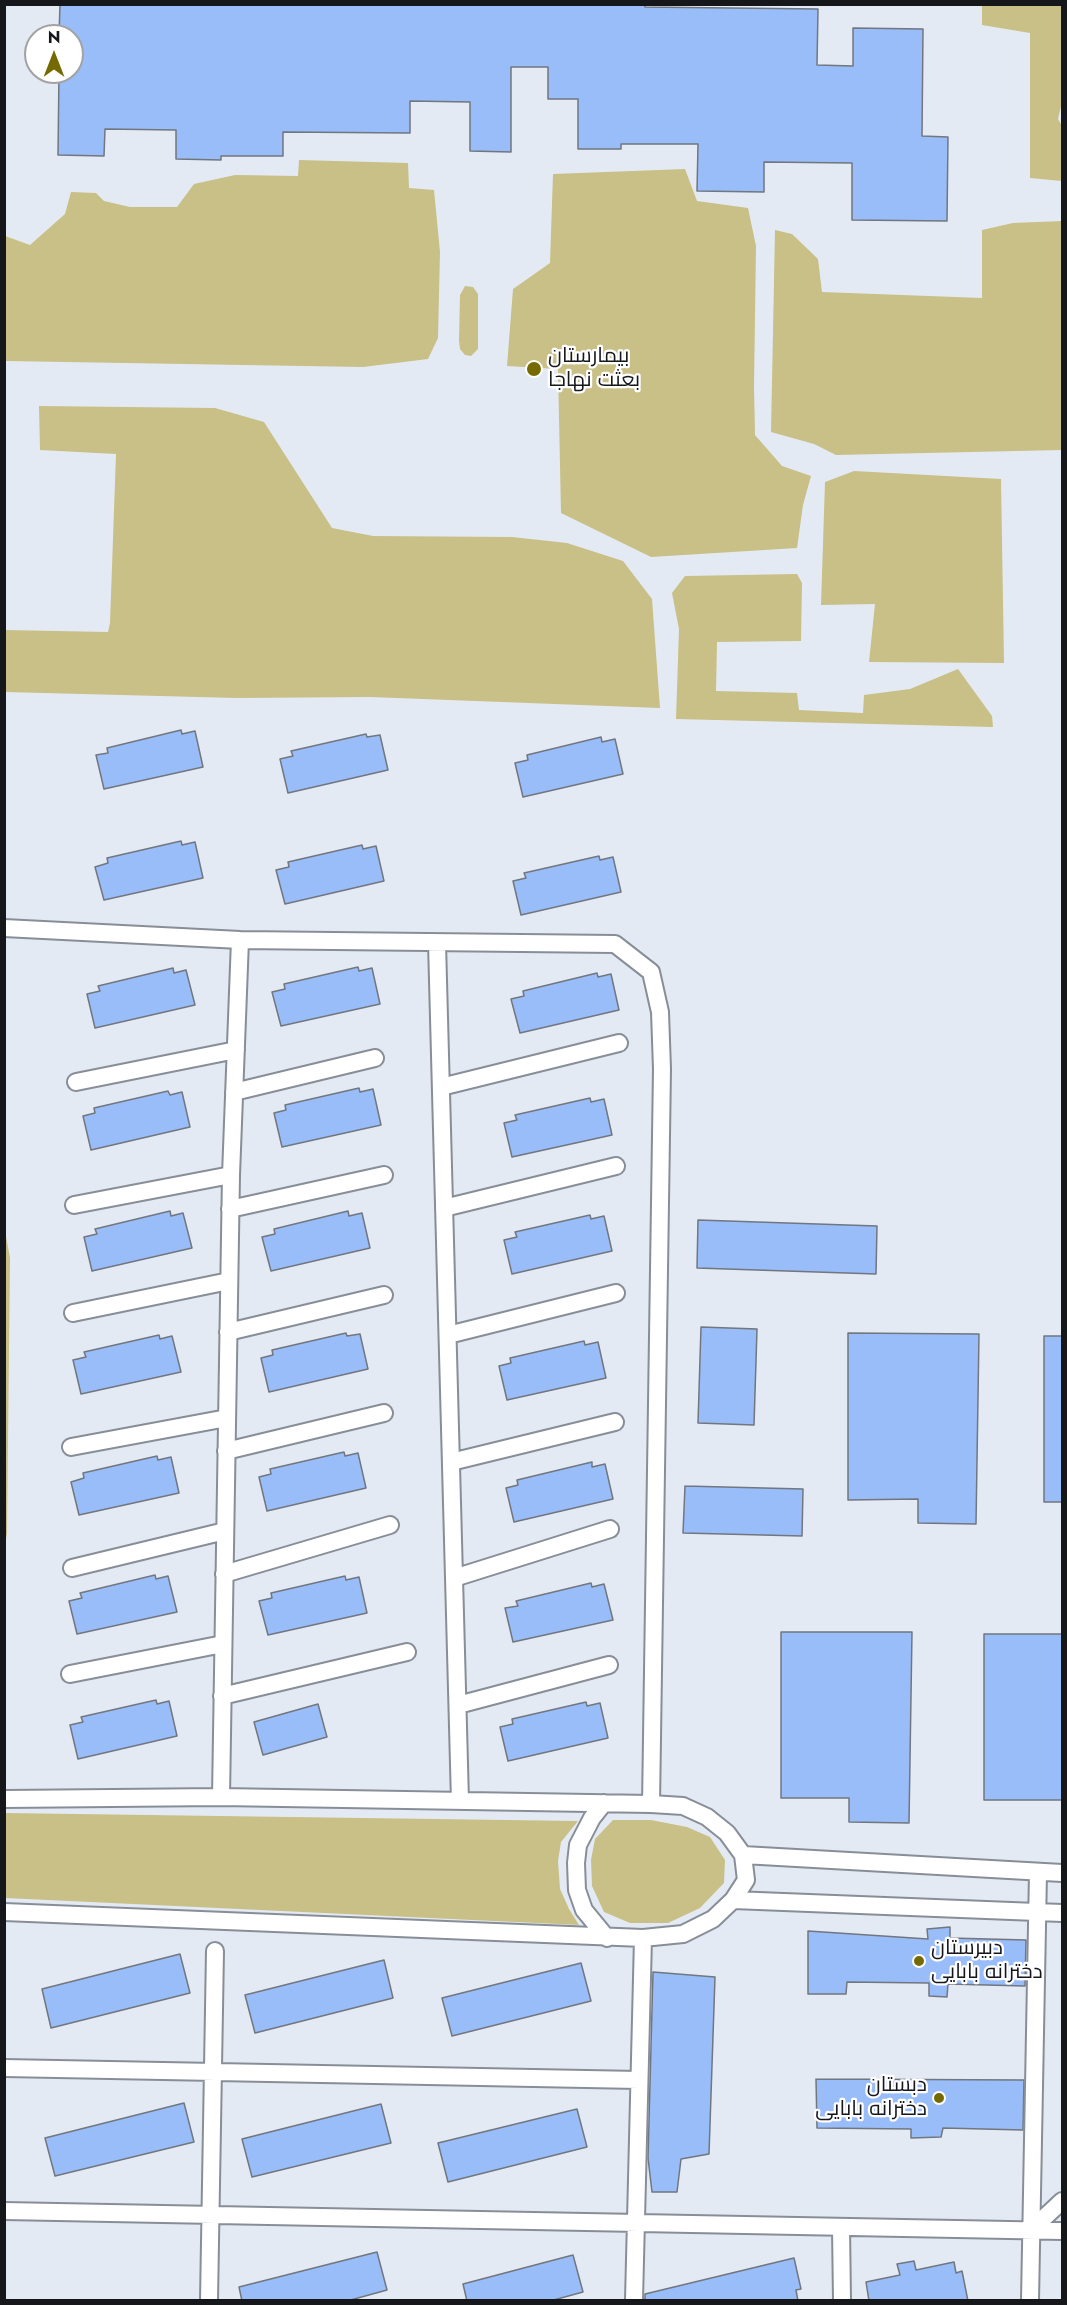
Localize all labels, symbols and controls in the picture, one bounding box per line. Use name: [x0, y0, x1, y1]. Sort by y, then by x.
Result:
north arrow: [24, 24, 84, 84]
text: N: [48, 26, 60, 49]
place label: بیمارستان بعثت نهاجا: [548, 344, 640, 394]
marker: بیمارستان بعثت نهاجا: [525, 360, 543, 378]
place label: دبیرستان دخترانه بابایی: [931, 1936, 1043, 1986]
marker: دبیرستان دخترانه بابایی: [912, 1954, 926, 1968]
place label: دبستان دخترانه بابایی: [815, 2073, 927, 2123]
marker: دبستان دخترانه بابایی: [932, 2091, 946, 2105]

